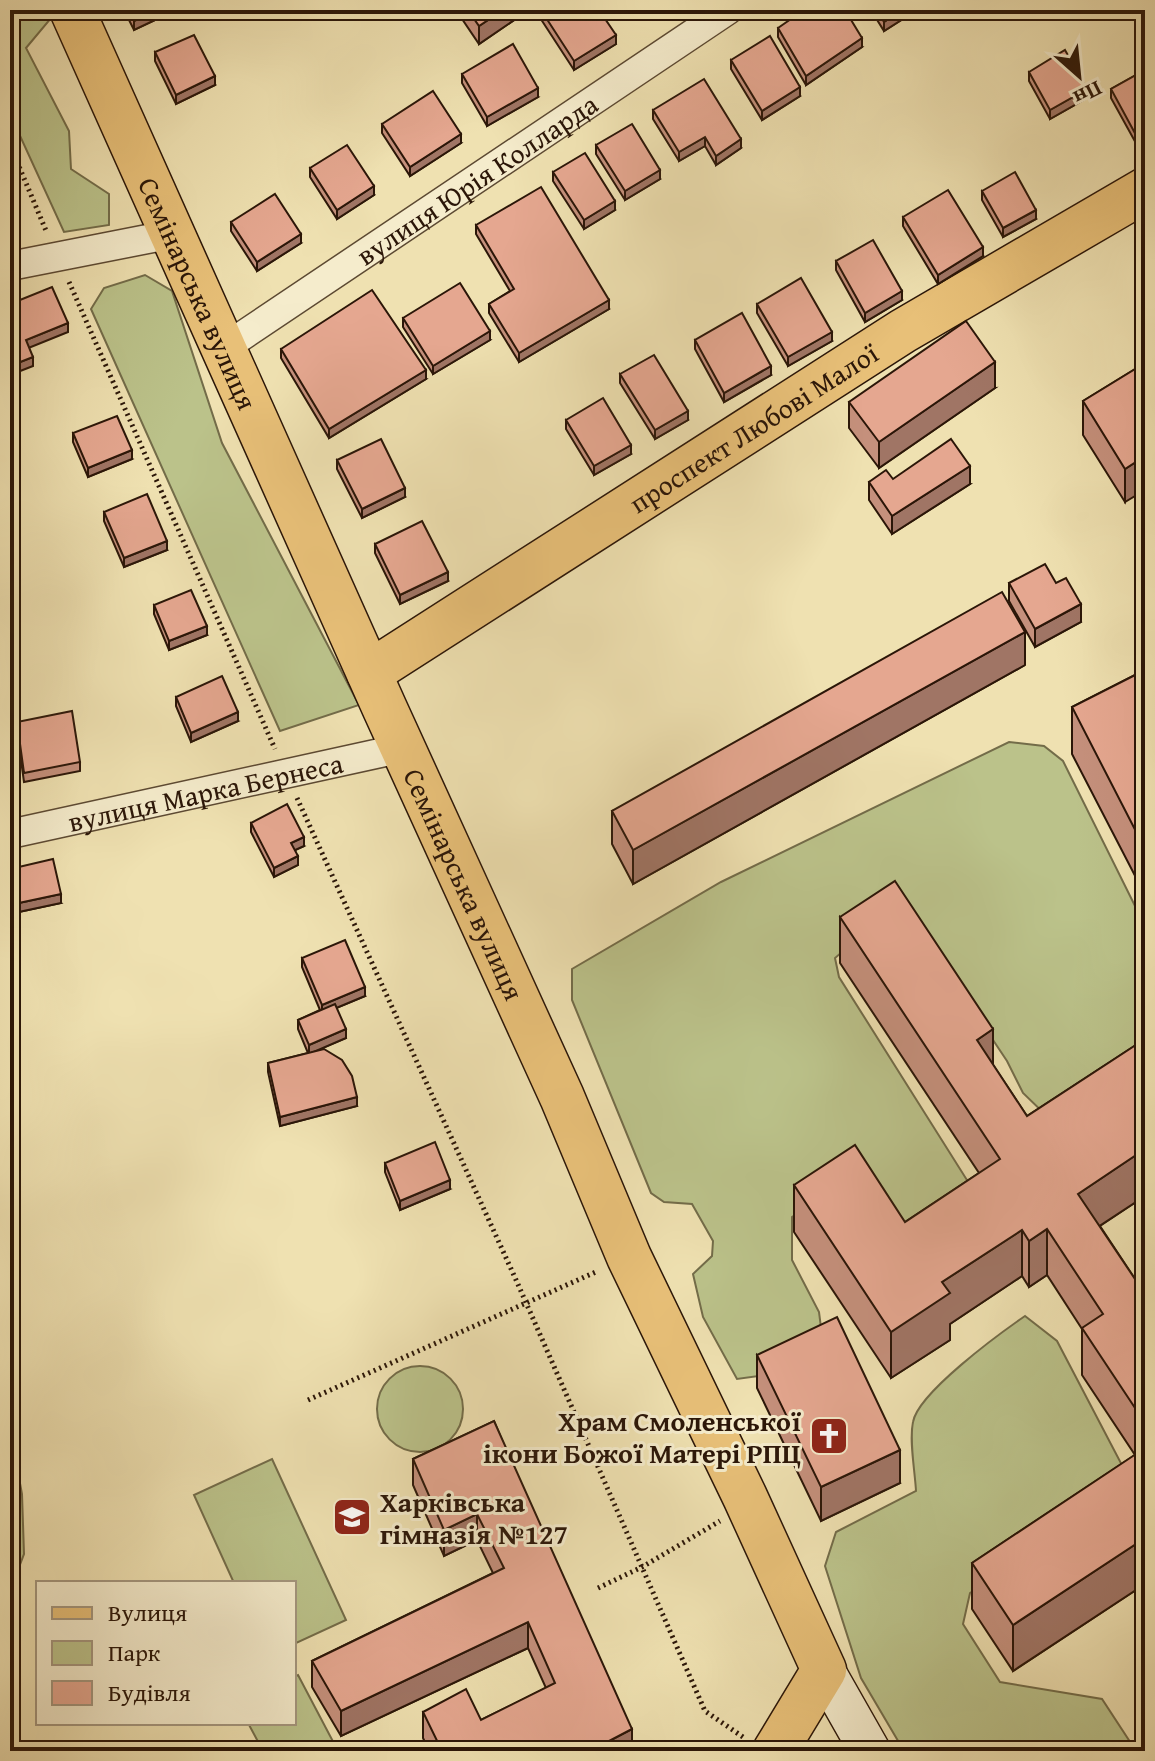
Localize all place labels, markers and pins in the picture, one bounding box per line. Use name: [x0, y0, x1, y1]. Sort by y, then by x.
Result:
place label: Храм Смоленської ікони Божої Матері РПЦ: [483, 1400, 801, 1473]
church icon: Храм Смоленської ікони Божої Матері РПЦ: [808, 1415, 850, 1457]
place label: Харківська гімназія №127: [380, 1481, 568, 1554]
school or university icon: Харківська гімназія №127: [331, 1496, 373, 1538]

